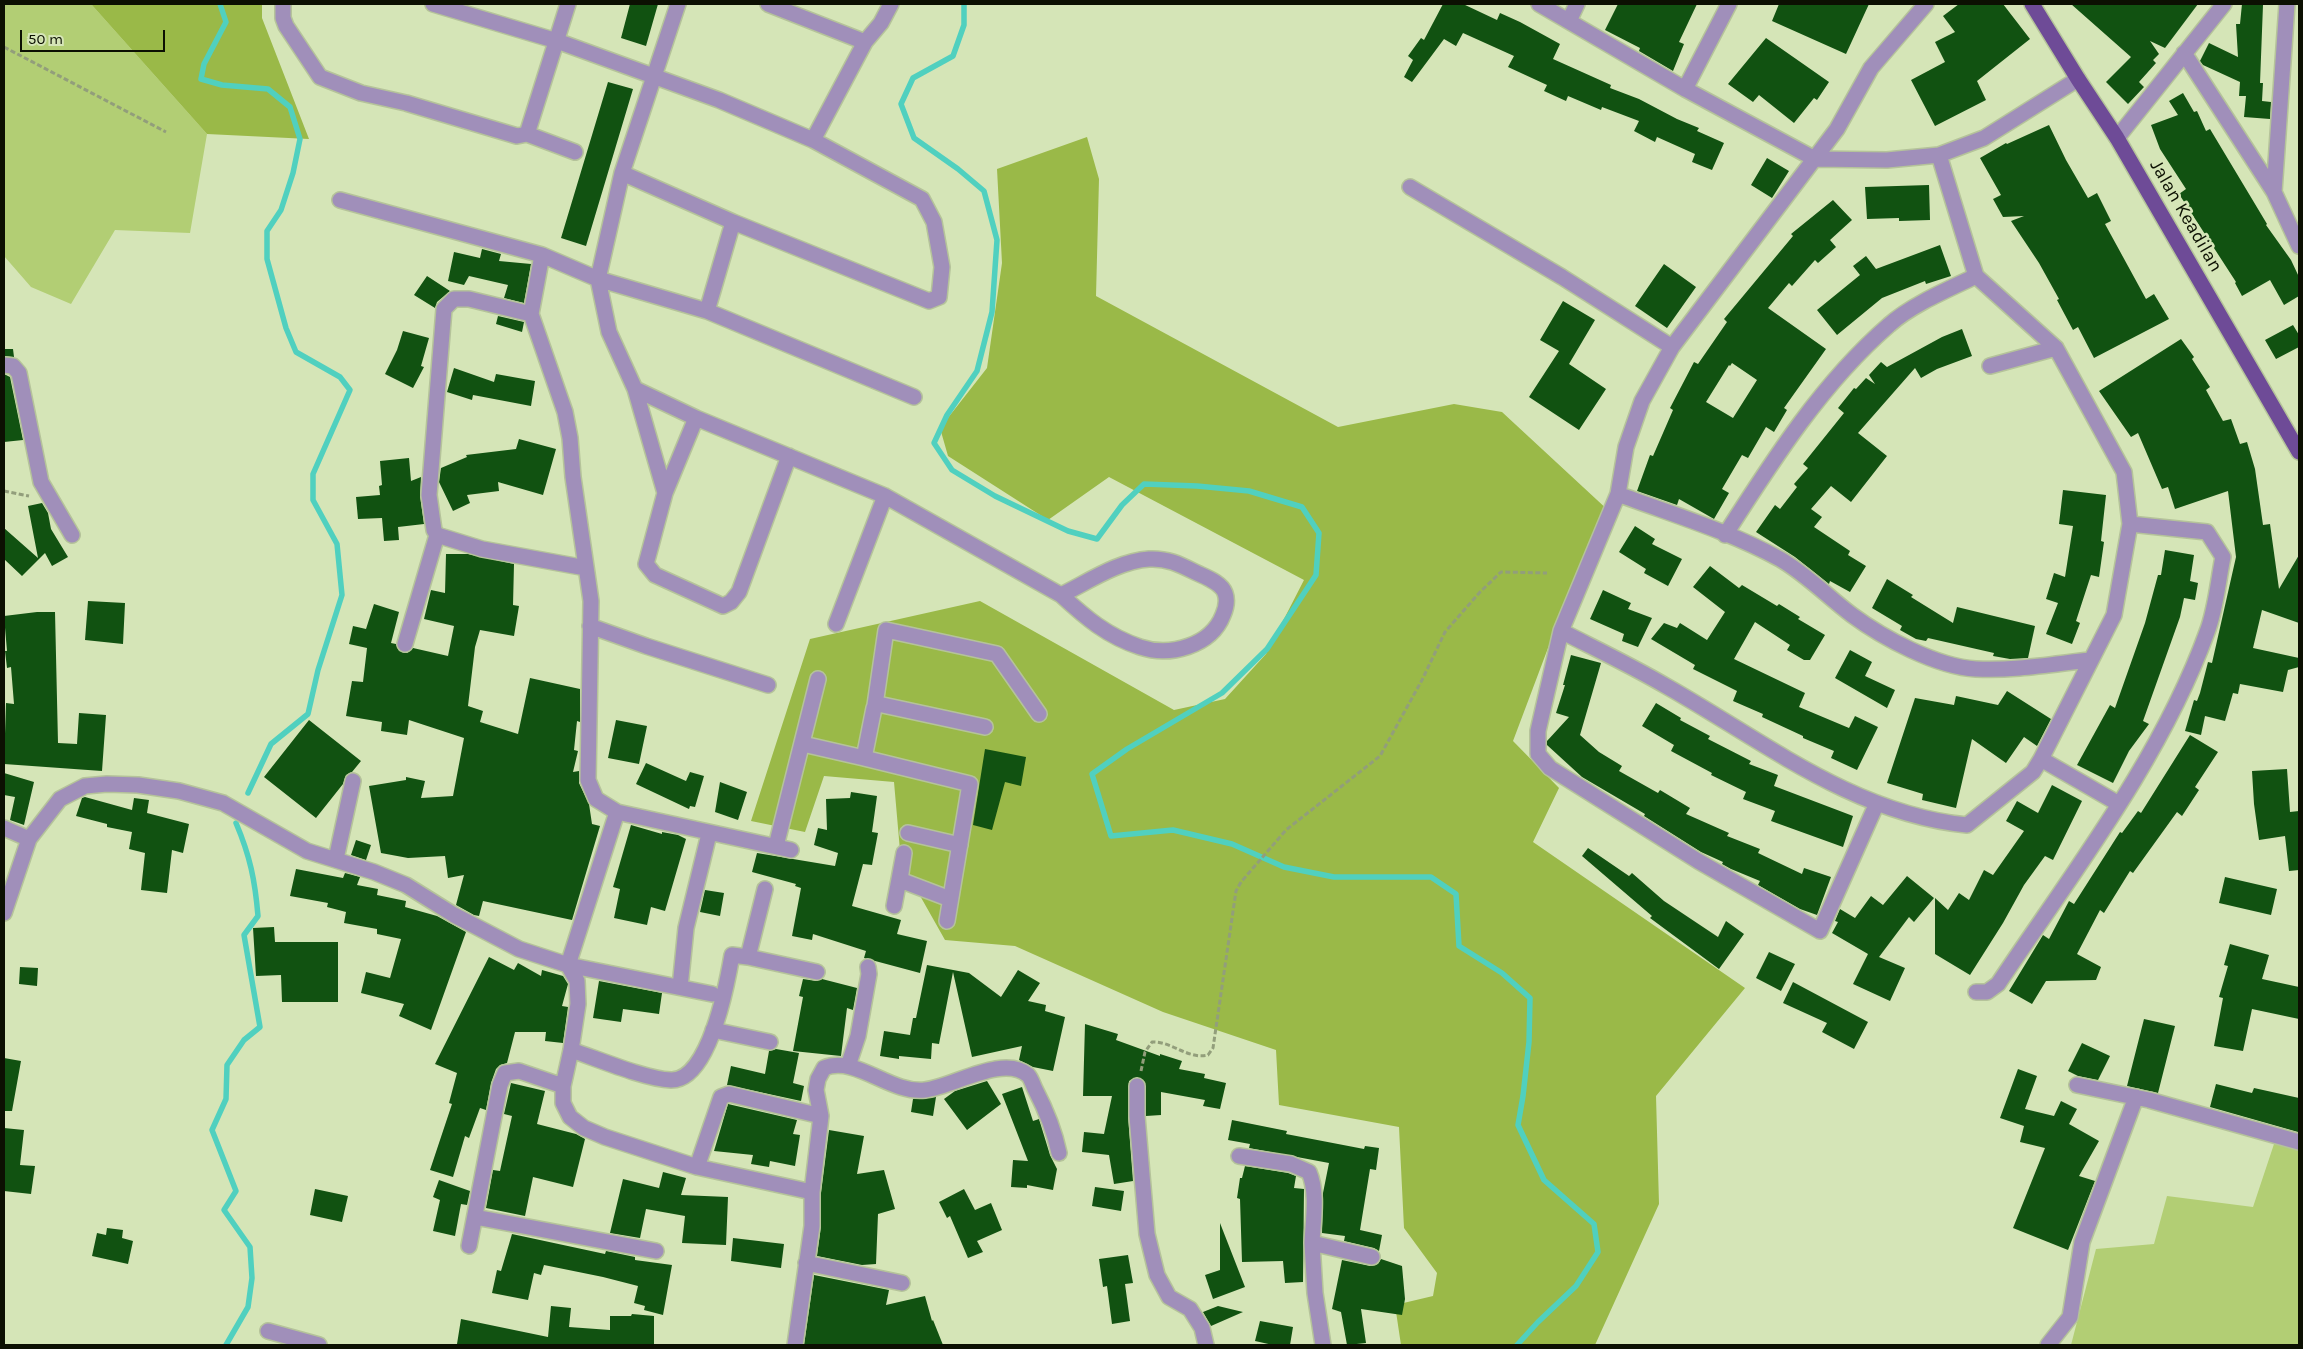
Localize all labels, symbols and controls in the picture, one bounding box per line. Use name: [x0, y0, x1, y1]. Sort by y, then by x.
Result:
scale bar: [22, 20, 168, 52]
text: 50 m: [28, 30, 63, 48]
street label: Jalan Keadilan: [2145, 156, 2227, 276]

